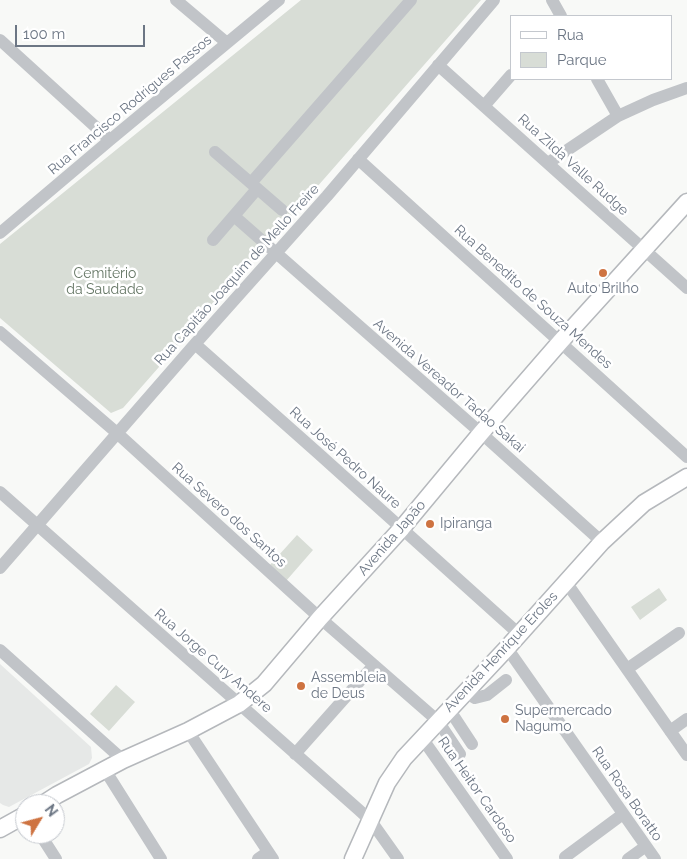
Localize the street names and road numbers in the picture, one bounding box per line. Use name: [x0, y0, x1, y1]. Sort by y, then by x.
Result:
street label: Rua Francisco Rodrigues Passos: [45, 32, 215, 178]
street label: Rua Zilda Valle Rudge: [514, 111, 632, 219]
street label: Rua Capitão Joaquim de Mello Freire: [151, 181, 323, 369]
street label: Rua Benedito de Souza Mendes: [451, 222, 615, 372]
street label: Avenida Vereador Tadao Sakai: [370, 316, 528, 456]
street label: Rua José Pedro Naure: [286, 404, 404, 512]
street label: Rua Severo dos Santos: [168, 459, 290, 571]
street label: Avenida Japão: [355, 497, 429, 579]
street label: Avenida Henrique Eroles: [441, 588, 561, 716]
street label: Rua Jorge Cury Andere: [151, 605, 275, 717]
street label: Rua Heitor Cardoso: [434, 734, 520, 846]
street label: Rua Rosa Boratto: [588, 744, 666, 844]

